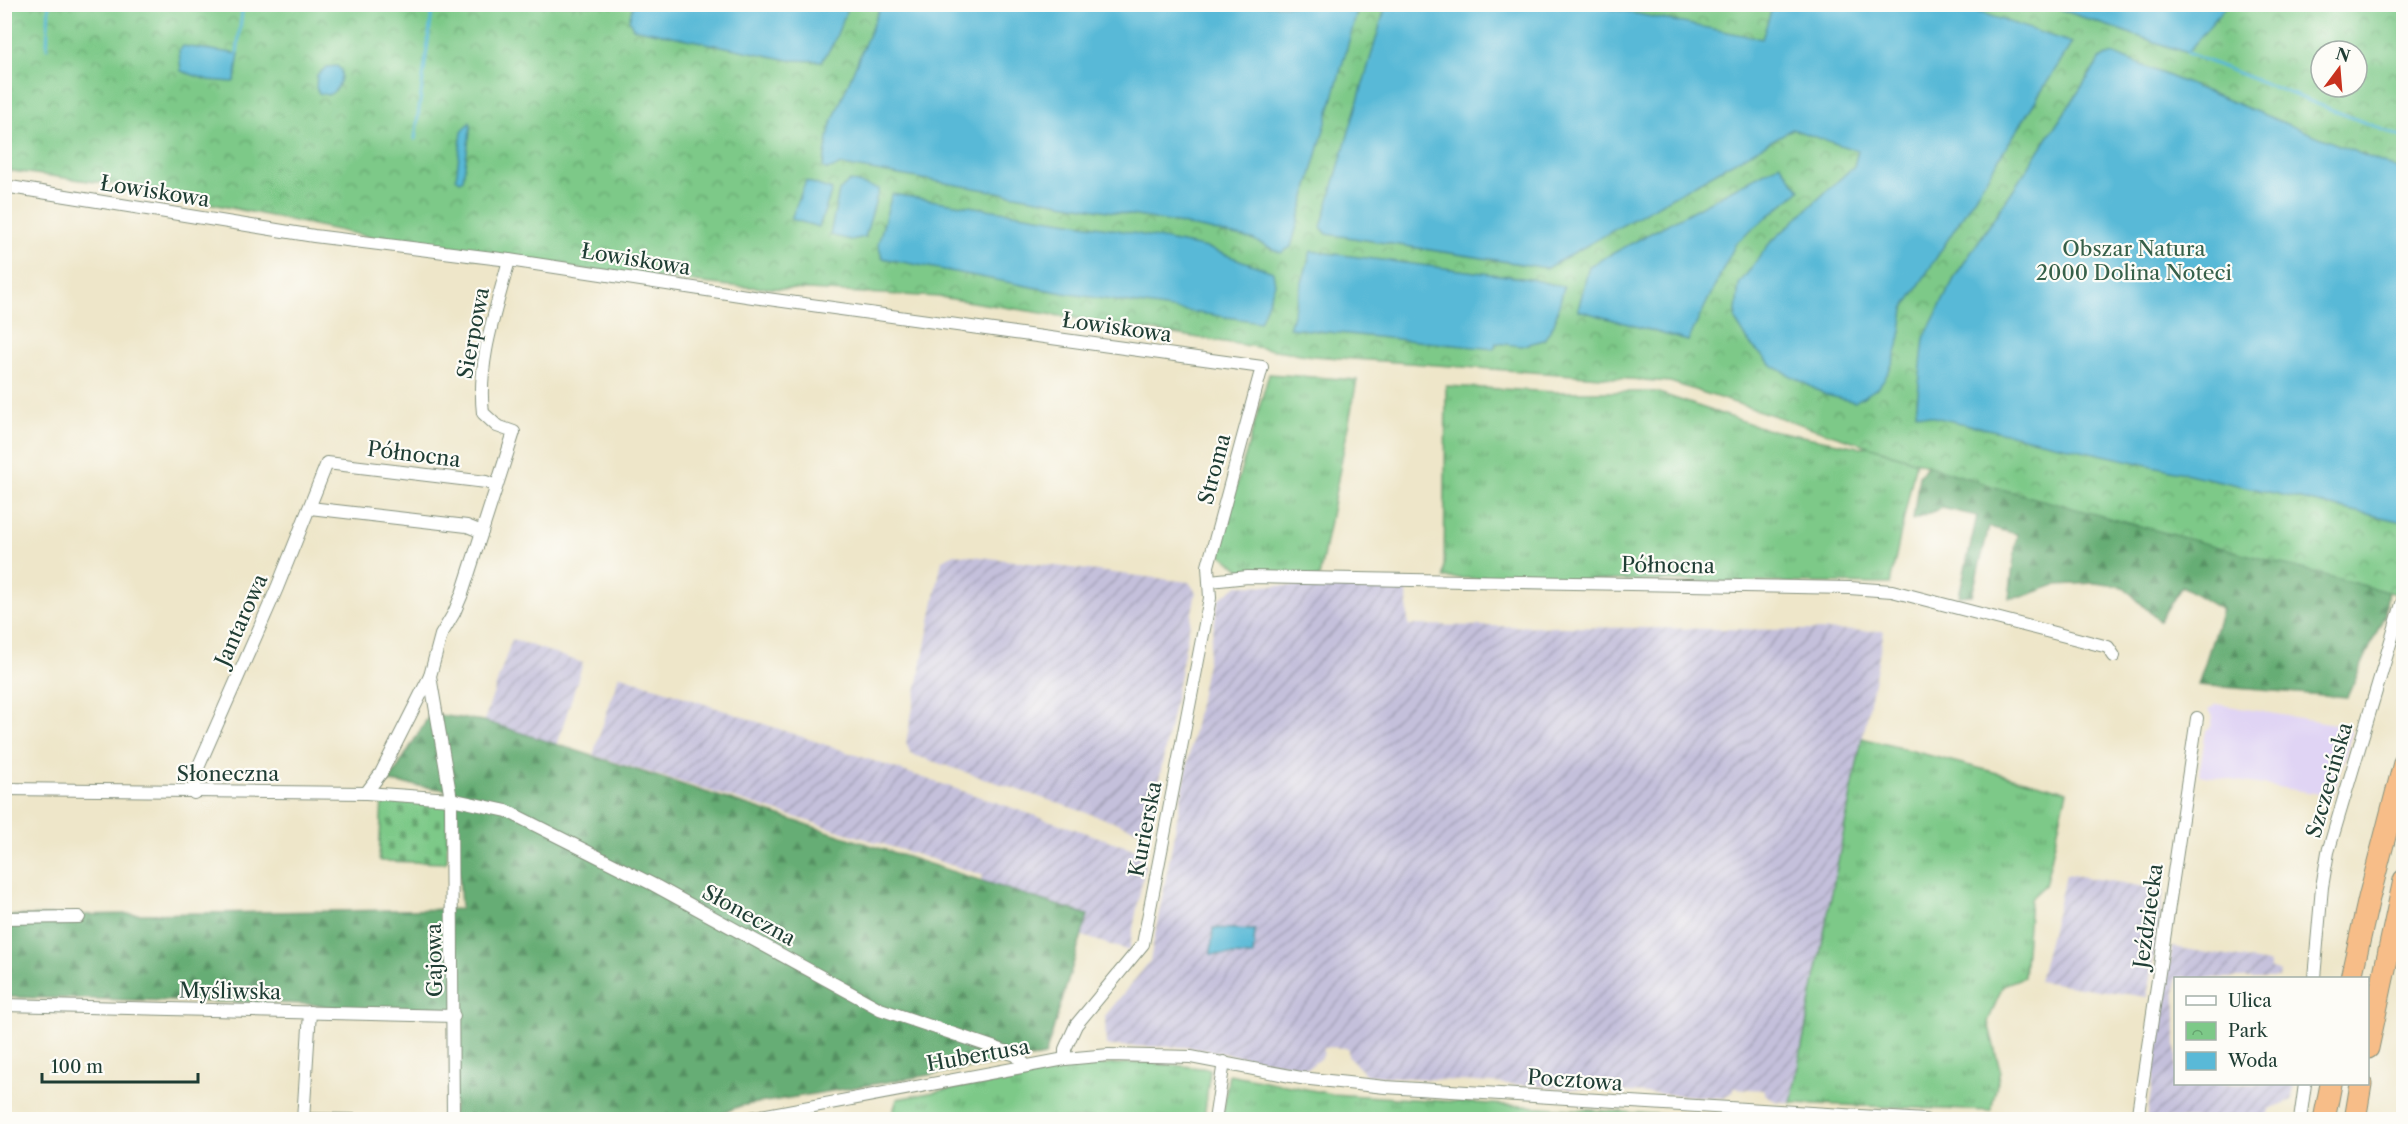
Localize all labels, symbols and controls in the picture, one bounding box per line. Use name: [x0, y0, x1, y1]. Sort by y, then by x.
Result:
north arrow: [2309, 39, 2369, 99]
text: N: [2334, 43, 2353, 66]
street label: Łowiskowa: [98, 170, 212, 212]
park label: Obszar Natura 2000 Dolina Noteci: [2036, 236, 2232, 285]
street label: Łowiskowa: [579, 238, 693, 280]
street label: Sierpowa: [452, 284, 494, 381]
street label: Łowiskowa: [1061, 307, 1174, 347]
street label: Stroma: [1193, 430, 1236, 507]
street label: Północna: [366, 436, 463, 472]
street label: Północna: [1621, 552, 1716, 578]
street label: Jantarowa: [208, 569, 273, 673]
street label: Szczecińska: [2301, 718, 2358, 841]
street label: Słoneczna: [177, 761, 280, 786]
street label: Kurierska: [1123, 778, 1167, 879]
street label: Jeździecka: [2128, 861, 2168, 973]
street label: Słoneczna: [698, 879, 801, 951]
street label: Gajowa: [421, 922, 447, 997]
legend: [2174, 977, 2369, 1085]
street label: Myśliwska: [179, 978, 282, 1004]
text: Ulica: [2228, 990, 2272, 1012]
text: Park: [2228, 1020, 2269, 1042]
street label: Hubertusa: [924, 1033, 1033, 1076]
scale bar: [42, 1046, 198, 1084]
text: Woda: [2227, 1050, 2278, 1072]
text: 100 m: [51, 1056, 103, 1078]
street label: Pocztowa: [1526, 1064, 1624, 1096]

